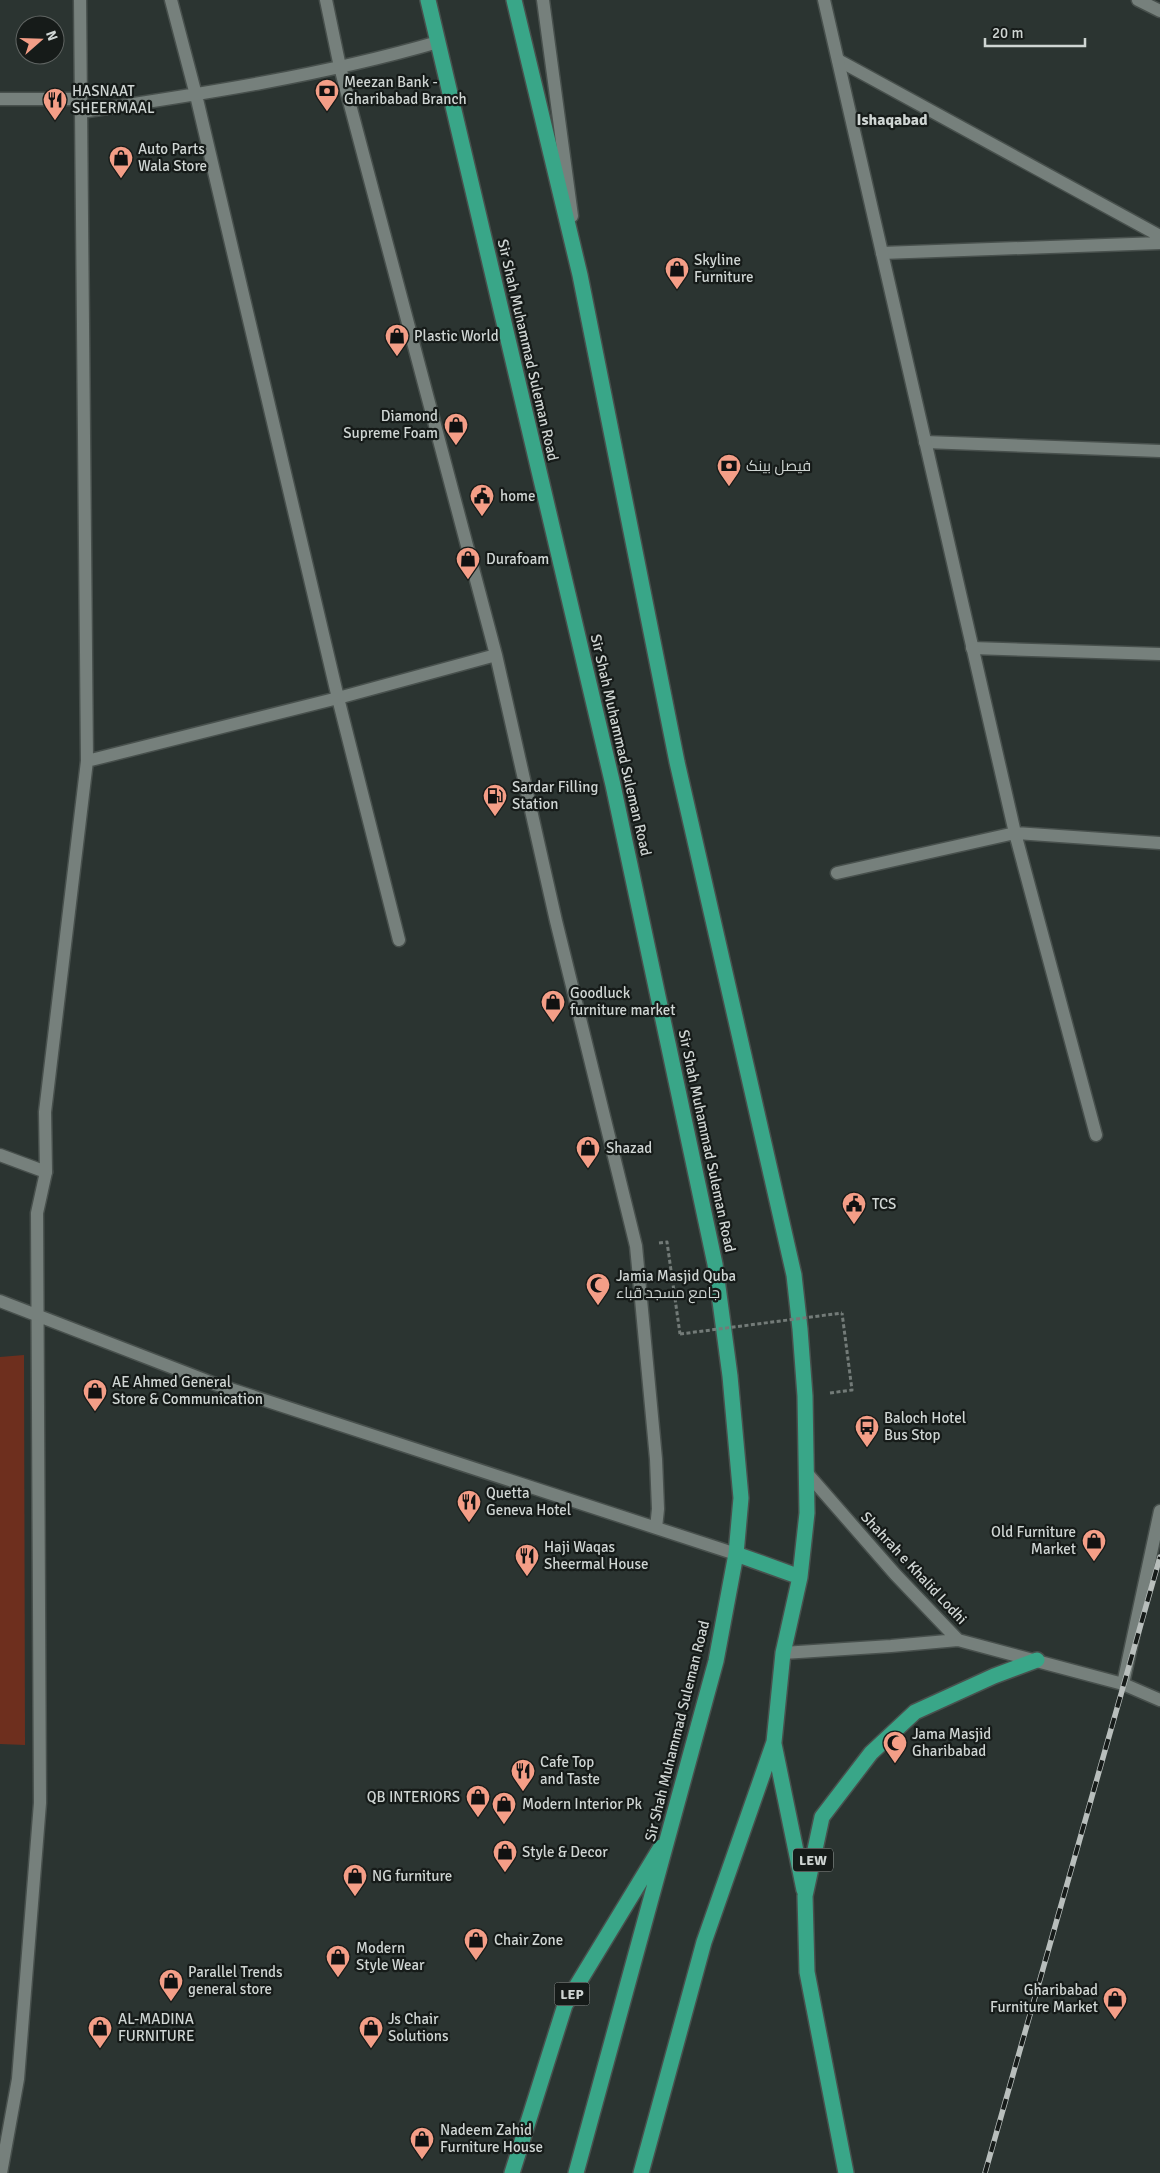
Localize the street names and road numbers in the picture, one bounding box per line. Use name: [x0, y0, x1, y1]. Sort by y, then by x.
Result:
street label: Sir Shah Muhammad Suleman Road: [494, 237, 562, 463]
street label: Sir Shah Muhammad Suleman Road: [587, 632, 655, 858]
street label: Sir Shah Muhammad Suleman Road: [675, 1028, 739, 1254]
street label: Shahrah e Khalid Lodhi: [857, 1508, 971, 1628]
street label: Sir Shah Muhammad Suleman Road: [641, 1619, 713, 1843]
road number: LEW: [793, 1848, 833, 1872]
road number: LEP: [554, 1982, 590, 2006]

